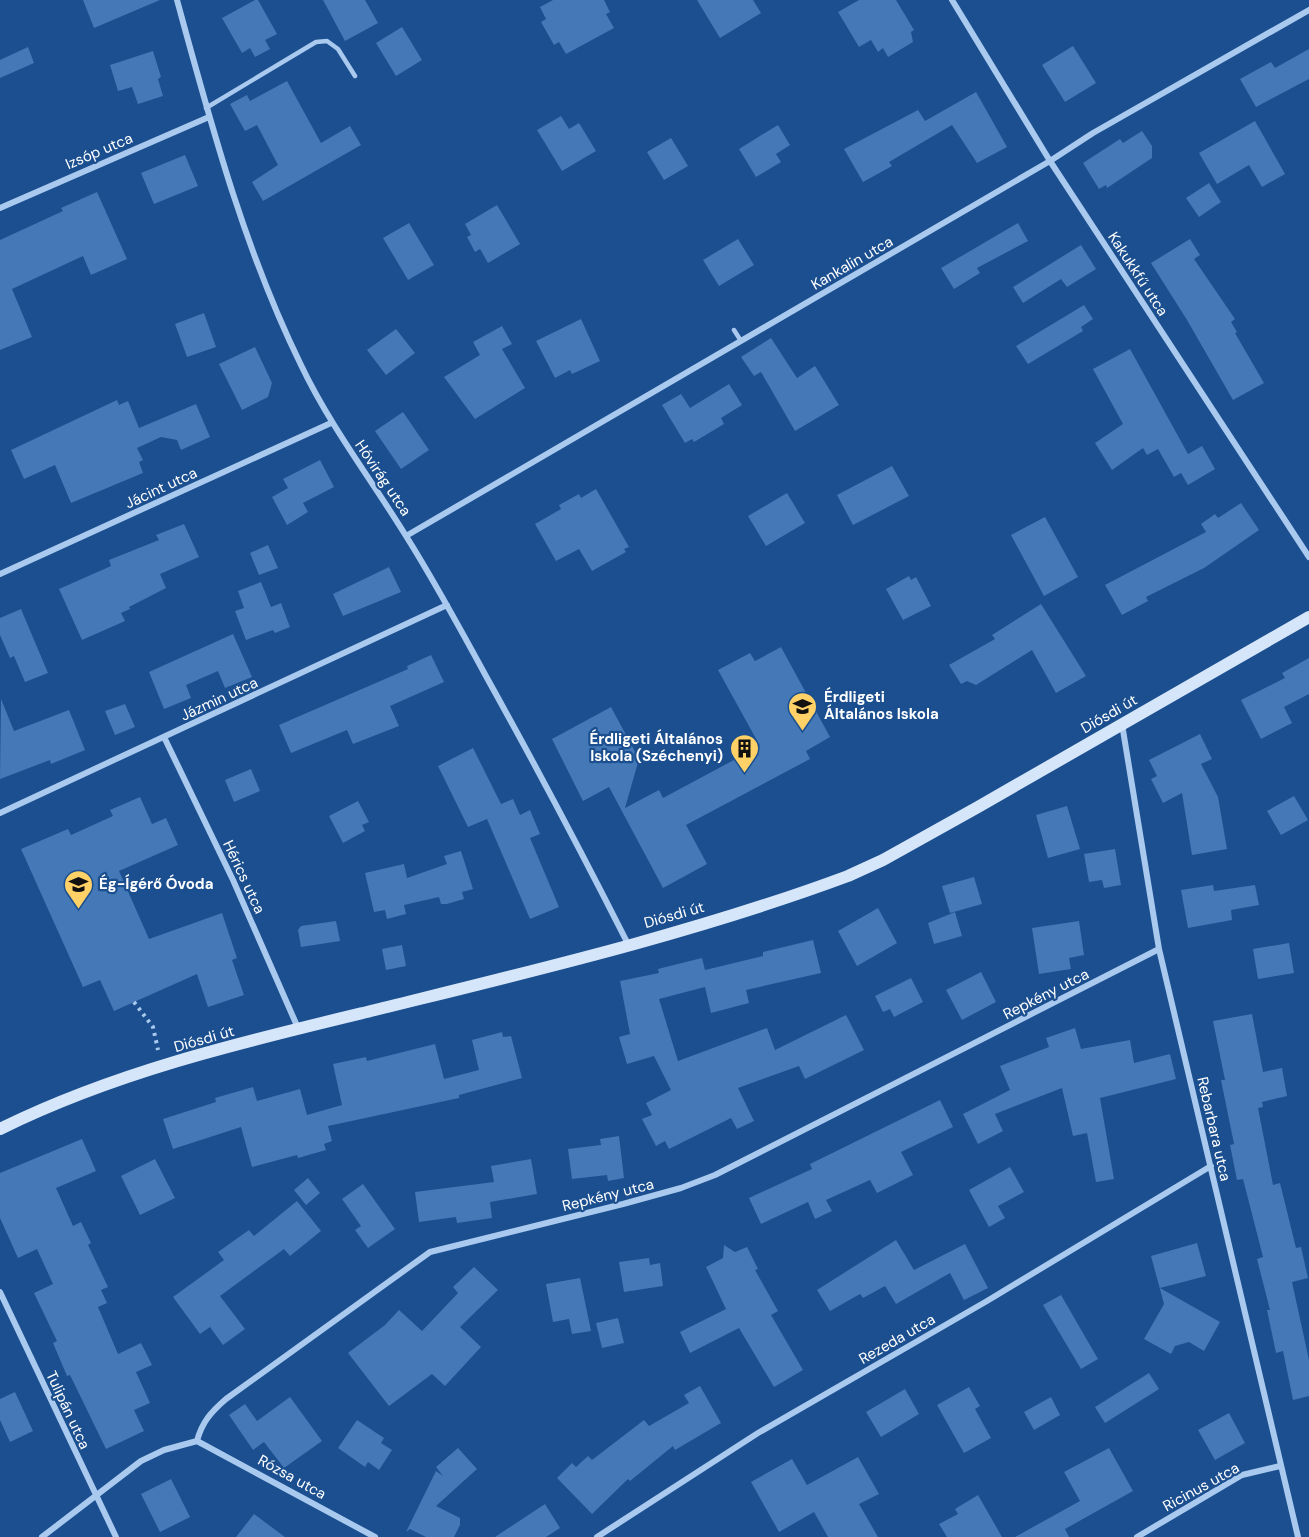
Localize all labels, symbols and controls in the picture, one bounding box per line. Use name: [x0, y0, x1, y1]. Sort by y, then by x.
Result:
street label: Izsóp utca: [62, 128, 136, 174]
street label: Kakukkfű utca: [1103, 228, 1173, 320]
street label: Kankalin utca: [807, 231, 897, 295]
street label: Hóvirág utca: [350, 436, 416, 520]
street label: Jácint utca: [122, 463, 200, 513]
street label: Jázmin utca: [177, 672, 261, 726]
place label: Érdligeti Általános Iskola: [824, 687, 939, 724]
school or university icon: Érdligeti Általános Iskola: [787, 690, 819, 732]
street label: Diósdi út: [1077, 690, 1141, 738]
place label: Érdligeti Általános Iskola (Széchenyi): [589, 729, 723, 766]
building icon: Érdligeti Általános Iskola (Széchenyi): [728, 732, 760, 774]
street label: Hérics utca: [218, 837, 270, 917]
school or university icon: Ég-Ígérő Óvoda: [62, 868, 94, 910]
place label: Ég-Ígérő Óvoda: [99, 874, 213, 894]
street label: Diósdi út: [642, 897, 707, 933]
street label: Repkény utca: [1000, 964, 1092, 1024]
street label: Diósdi út: [172, 1021, 237, 1057]
street label: Rebarbara utca: [1192, 1075, 1236, 1183]
street label: Repkény utca: [560, 1174, 656, 1216]
street label: Rezeda utca: [855, 1309, 939, 1369]
street label: Tulipán utca: [41, 1368, 95, 1452]
street label: Rózsa utca: [254, 1450, 330, 1504]
street label: Ricinus utca: [1159, 1458, 1243, 1516]

